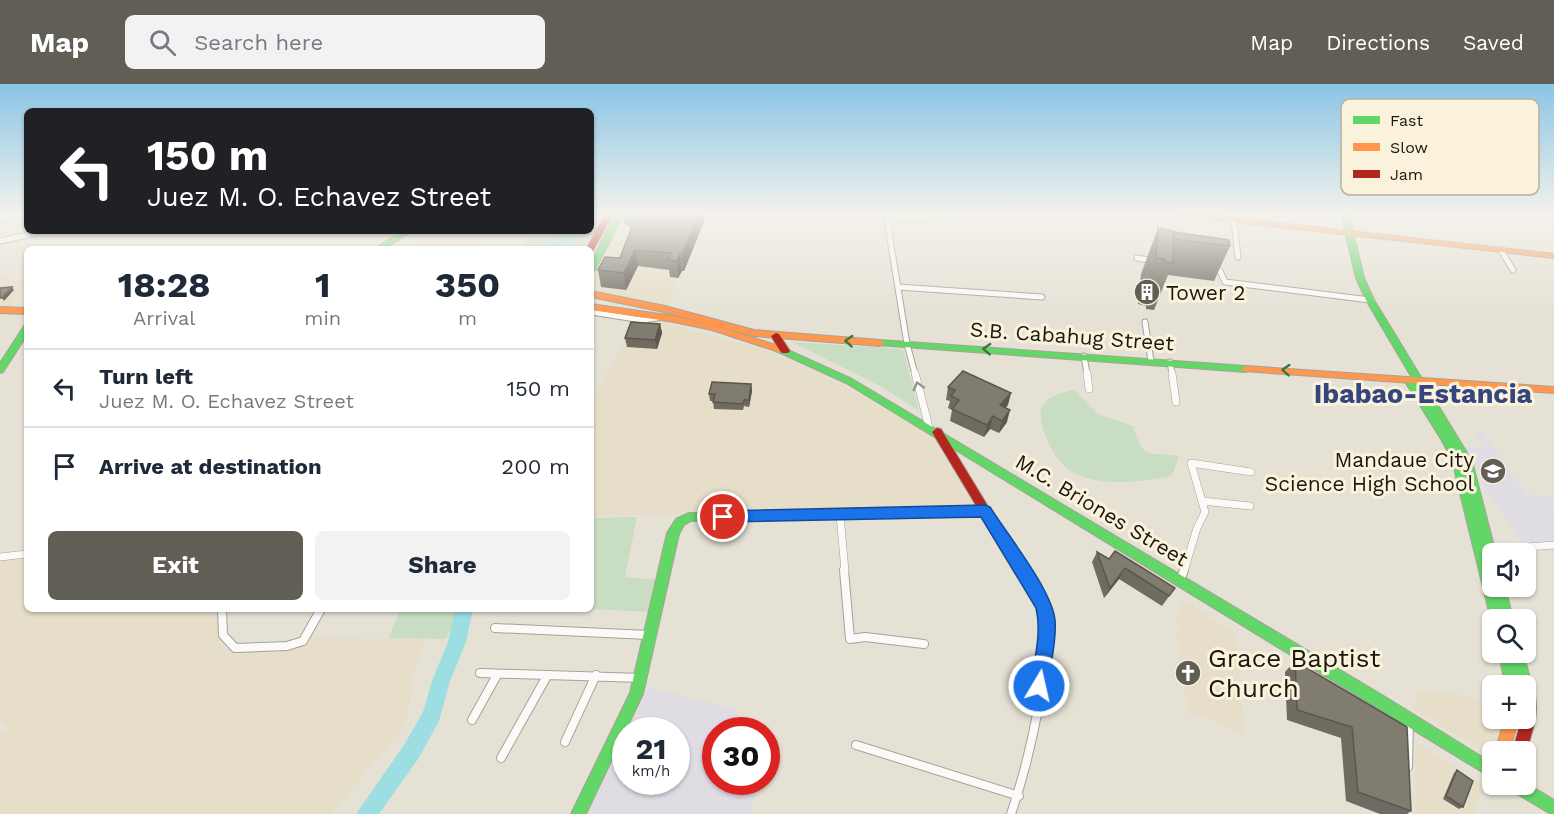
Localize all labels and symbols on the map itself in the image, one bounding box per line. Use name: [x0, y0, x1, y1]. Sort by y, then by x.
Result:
legend: [1341, 99, 1539, 195]
text: Fast: [1390, 111, 1423, 130]
text: Slow: [1390, 138, 1428, 157]
text: Jam: [1390, 165, 1423, 184]
building icon: Tower 2: [1132, 277, 1162, 307]
place label: Tower 2: [1166, 280, 1245, 305]
street label: S.B. Cabahug Street: [969, 316, 1175, 356]
one-way arrow: [844, 334, 853, 347]
one-way arrow: [982, 343, 991, 356]
one-way arrow: [1282, 364, 1291, 377]
district label: Ibabao-Estancia: [1314, 378, 1533, 410]
one-way arrow: [912, 381, 925, 391]
place label: Mandaue City Science High School: [1265, 447, 1475, 496]
street label: M.C. Briones Street: [1011, 449, 1193, 572]
school or university icon: Mandaue City Science High School: [1478, 456, 1508, 486]
pin: [697, 491, 748, 542]
place label: Grace Baptist Church: [1208, 643, 1380, 703]
position arrow: [1007, 654, 1071, 718]
church icon: Grace Baptist Church: [1173, 658, 1203, 688]
speed limit sign: 30: [702, 717, 780, 795]

